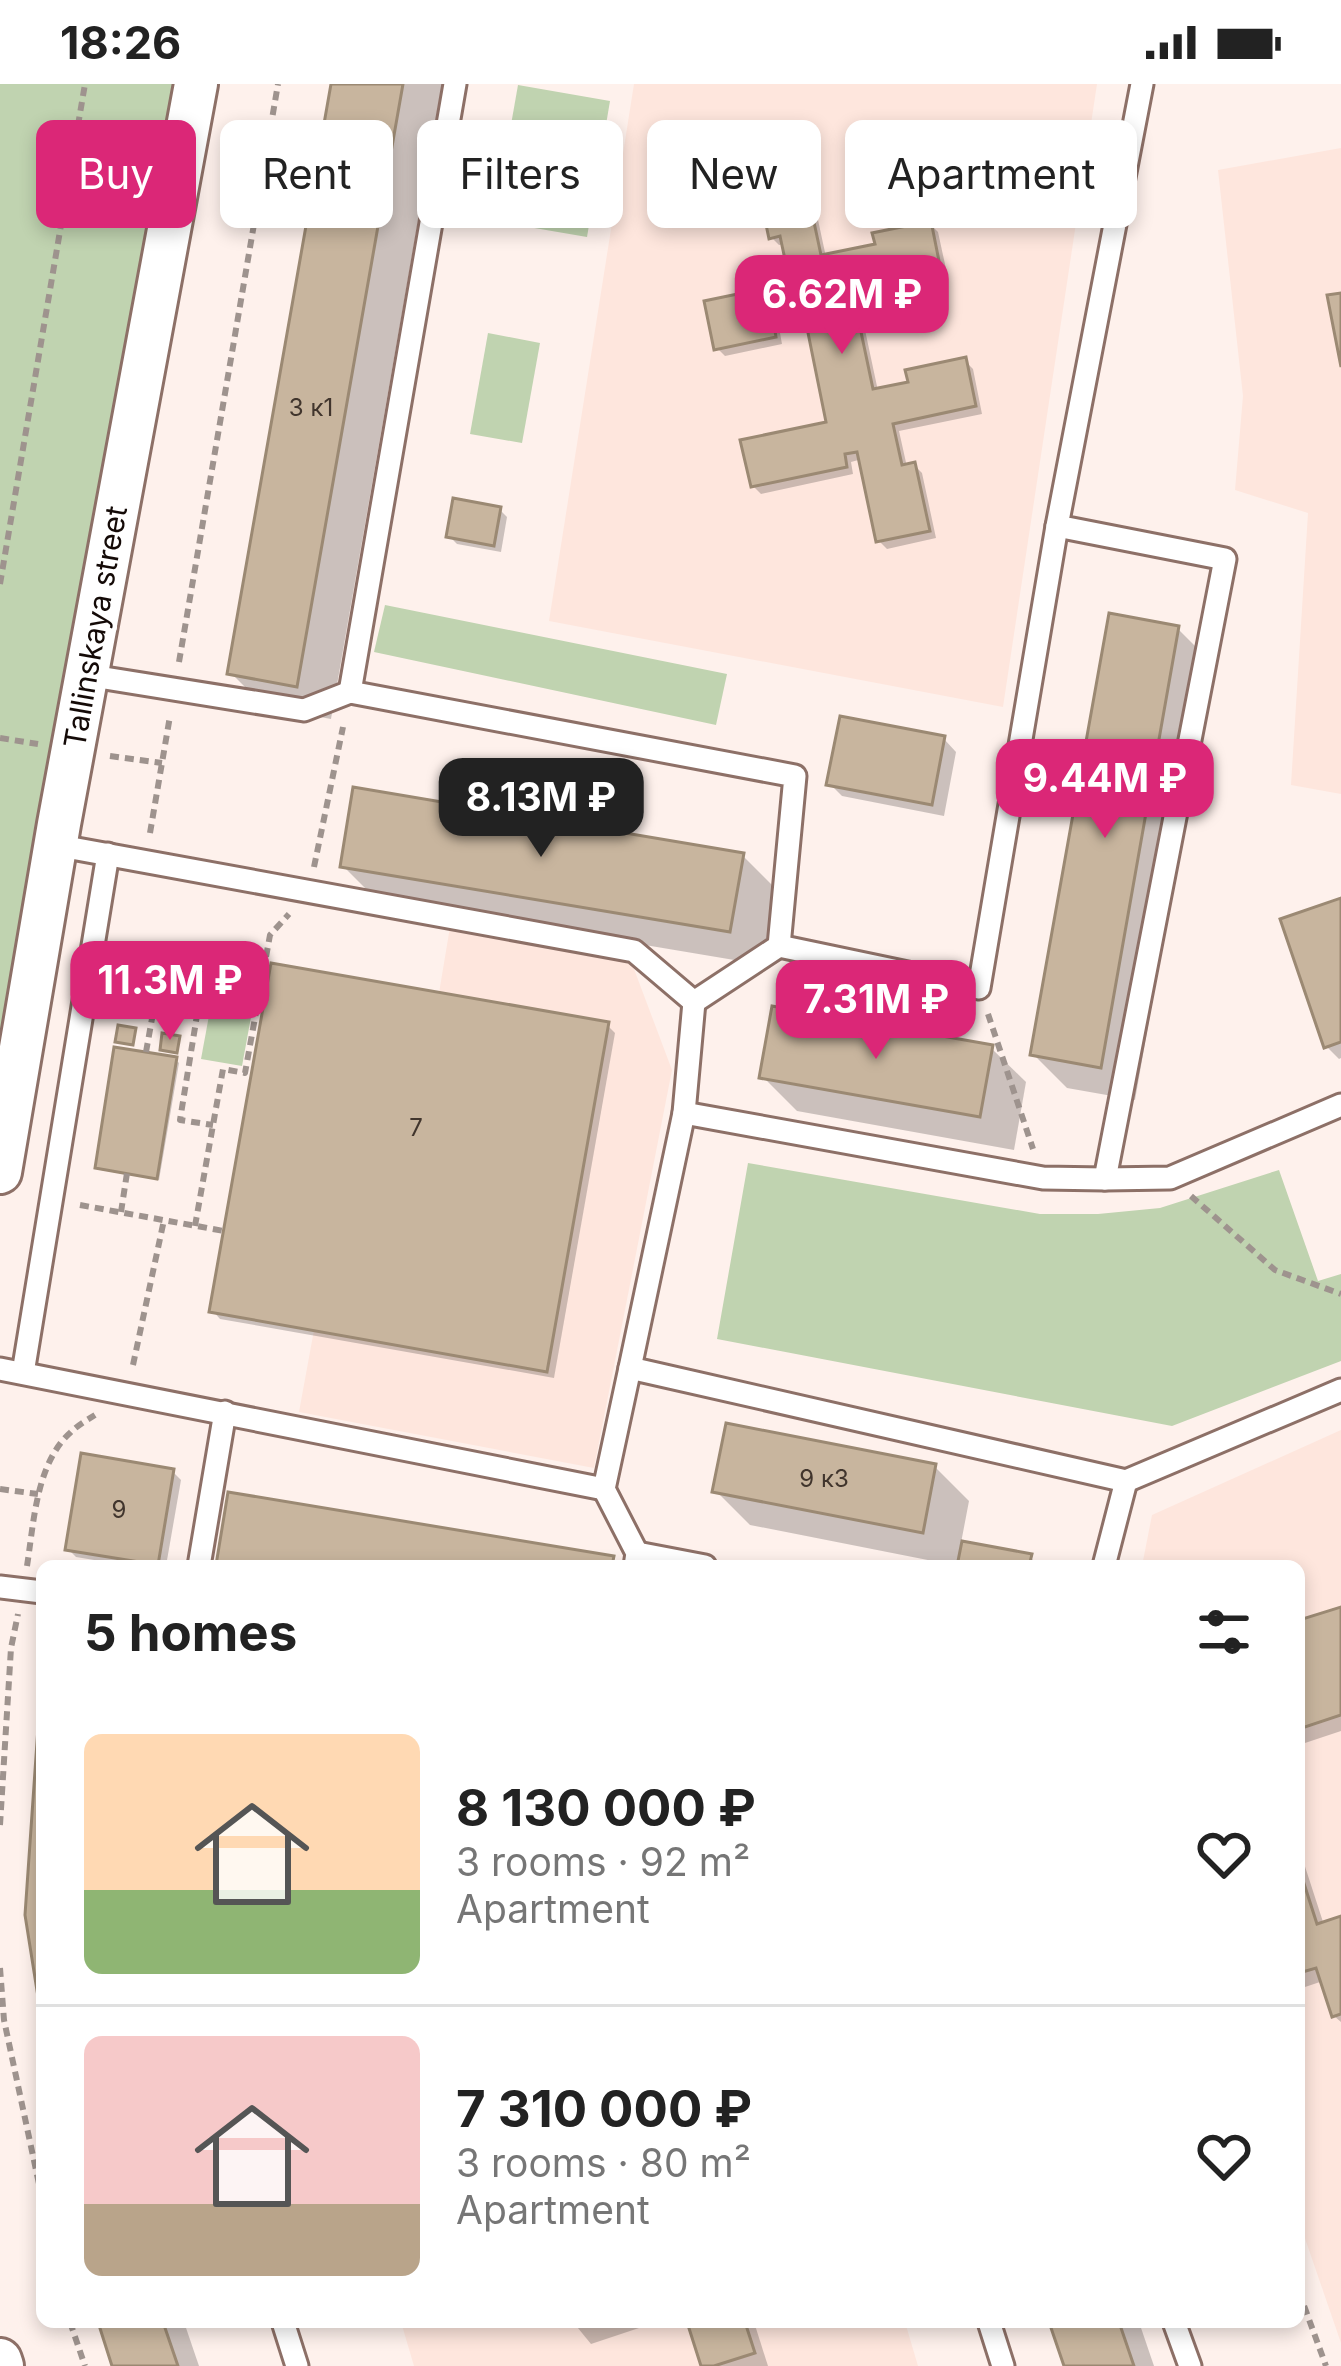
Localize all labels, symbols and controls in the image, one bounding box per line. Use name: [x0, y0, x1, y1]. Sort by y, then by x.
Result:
text: 18:26: [60, 15, 181, 70]
chip: Buy: [36, 120, 196, 228]
chip: Rent: [220, 120, 393, 228]
chip: Filters: [417, 120, 623, 228]
chip: New: [647, 120, 821, 228]
chip: Apartment: [845, 120, 1137, 228]
pin: 6.62M ₽: [731, 255, 953, 357]
text: 6.62M ₽: [762, 270, 922, 317]
house number: 3 к1: [289, 393, 333, 422]
street label: Tallinskaya street: [56, 503, 134, 751]
pin: 9.44M ₽: [994, 739, 1216, 841]
text: 9.44M ₽: [1023, 754, 1187, 801]
pin: 8.13M ₽: [430, 758, 652, 860]
text: 8.13M ₽: [466, 773, 616, 820]
pin: 11.3M ₽: [59, 941, 281, 1043]
text: 11.3M ₽: [97, 956, 243, 1003]
pin: 7.31M ₽: [765, 960, 987, 1062]
text: 7.31M ₽: [803, 975, 949, 1022]
house number: 7: [409, 1113, 423, 1142]
house number: 9 к3: [799, 1464, 849, 1493]
house number: 9: [112, 1495, 126, 1524]
icon: filters: [1191, 1599, 1257, 1665]
text: 5 homes: [84, 1602, 297, 1663]
text: 8 130 000 ₽: [456, 1777, 756, 1838]
icon: home: [180, 1782, 324, 1926]
icon: heart: [1191, 1821, 1257, 1887]
text: 3 rooms · 92 m²: [456, 1838, 750, 1885]
text: Apartment: [456, 1885, 650, 1932]
text: 7 310 000 ₽: [456, 2078, 752, 2139]
icon: home: [180, 2084, 324, 2228]
icon: heart: [1191, 2123, 1257, 2189]
text: 3 rooms · 80 m²: [456, 2139, 751, 2186]
text: Apartment: [456, 2186, 650, 2233]

